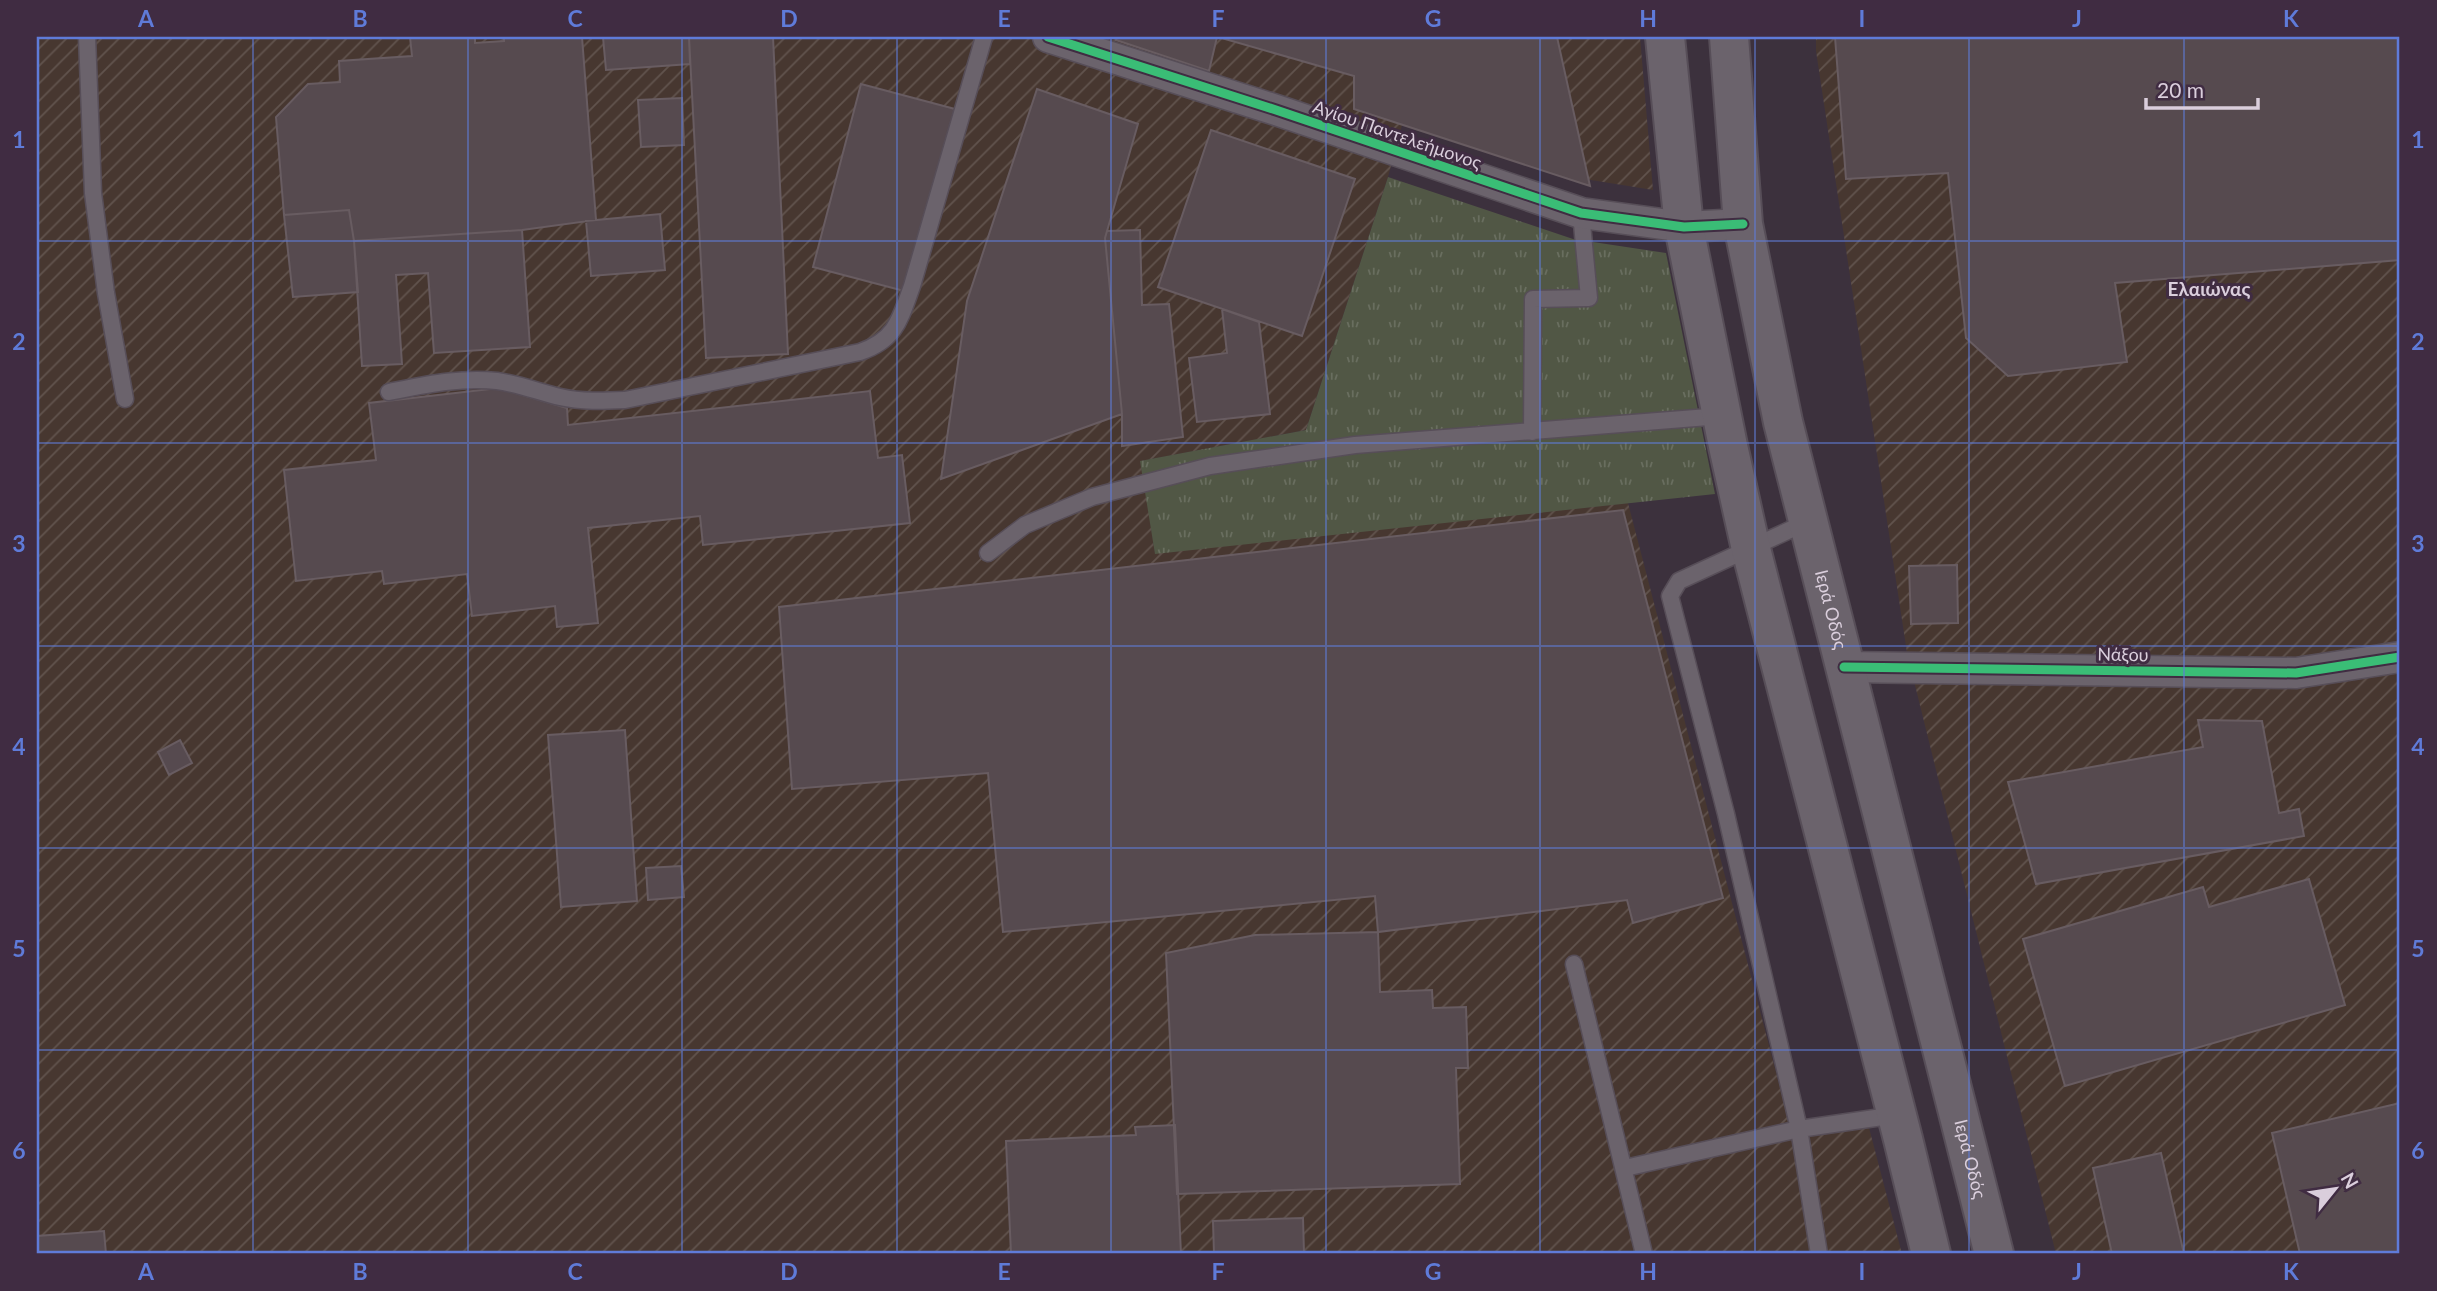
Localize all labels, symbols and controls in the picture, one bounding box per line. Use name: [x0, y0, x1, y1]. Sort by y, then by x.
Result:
text: A: [137, 4, 155, 32]
text: B: [352, 4, 368, 32]
text: C: [567, 4, 583, 32]
text: D: [780, 4, 798, 32]
text: E: [997, 4, 1011, 32]
text: F: [1211, 4, 1225, 32]
text: G: [1425, 4, 1441, 32]
text: H: [1639, 4, 1657, 32]
text: I: [1859, 4, 1865, 32]
text: J: [2072, 4, 2082, 32]
text: K: [2283, 4, 2299, 32]
scale bar: [2146, 66, 2258, 110]
text: 20 m: [2157, 77, 2204, 102]
street label: Αγίου Παντελεήμονος: [1310, 95, 1485, 173]
text: 1: [12, 125, 26, 153]
text: 1: [2411, 125, 2425, 153]
district label: Ελαιώνας: [2167, 277, 2251, 300]
text: 2: [12, 327, 26, 355]
text: 2: [2411, 327, 2425, 355]
text: 3: [12, 529, 26, 557]
text: 3: [2411, 529, 2425, 557]
street label: Ιερά Οδός: [1811, 567, 1852, 652]
street label: Νάξου: [2097, 643, 2149, 665]
text: 4: [12, 732, 26, 760]
text: 4: [2411, 732, 2425, 760]
text: 5: [12, 934, 26, 962]
text: 5: [2411, 934, 2425, 962]
street label: Ιερά Οδός: [1950, 1117, 1992, 1202]
text: 6: [12, 1136, 26, 1164]
text: 6: [2411, 1136, 2425, 1164]
north arrow: [2300, 1154, 2370, 1224]
text: N: [2337, 1168, 2364, 1192]
text: A: [137, 1257, 155, 1285]
text: B: [352, 1257, 368, 1285]
text: C: [567, 1257, 583, 1285]
text: D: [780, 1257, 798, 1285]
text: E: [997, 1257, 1011, 1285]
text: F: [1211, 1257, 1225, 1285]
text: G: [1425, 1257, 1441, 1285]
text: H: [1639, 1257, 1657, 1285]
text: I: [1859, 1257, 1865, 1285]
text: J: [2072, 1257, 2082, 1285]
text: K: [2283, 1257, 2299, 1285]

